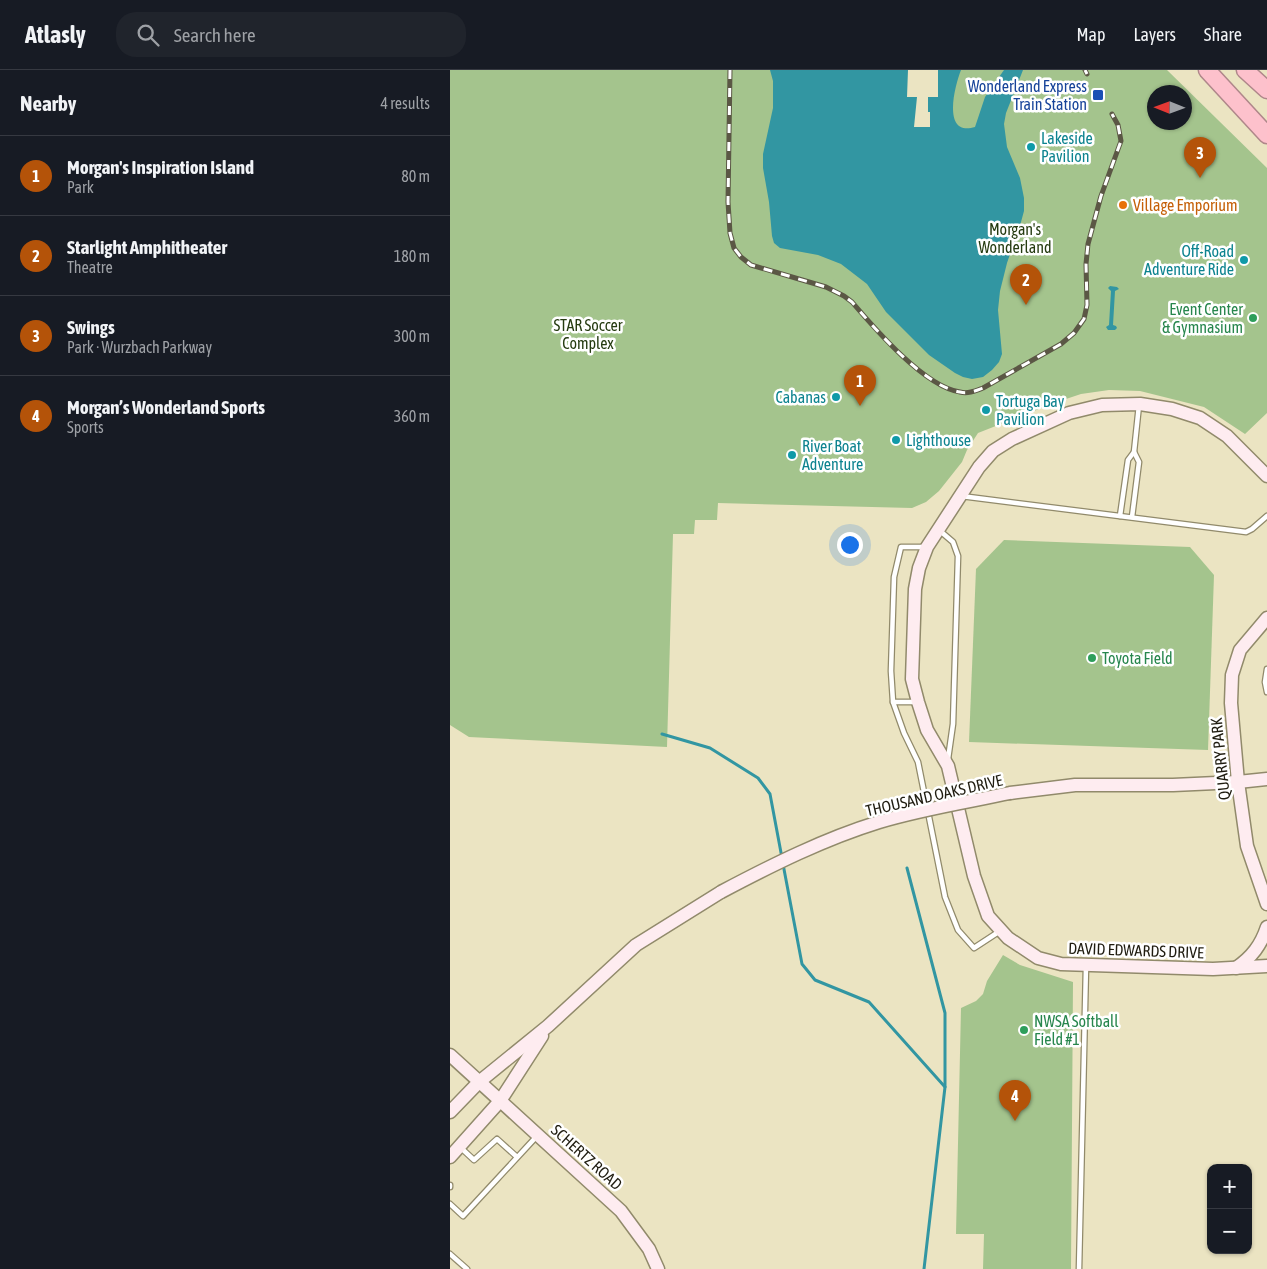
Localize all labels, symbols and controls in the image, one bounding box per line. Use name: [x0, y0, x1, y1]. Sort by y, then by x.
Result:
search box: [116, 12, 466, 57]
text: Atlasly: [25, 21, 86, 48]
icon: search: [134, 21, 162, 49]
text: Search here: [174, 24, 256, 46]
text: Map: [1076, 24, 1105, 45]
text: Layers: [1133, 24, 1176, 45]
text: Share: [1204, 24, 1242, 45]
place label: Wonderland Express Train Station: [968, 77, 1087, 113]
north arrow: [1147, 85, 1192, 130]
marker: Wonderland Express Train Station: [1091, 88, 1105, 102]
text: Nearby: [20, 91, 76, 115]
text: 4 results: [380, 94, 430, 112]
place label: Lakeside Pavilion: [1041, 129, 1093, 165]
pin: 3: [1184, 137, 1216, 178]
marker: Lakeside Pavilion: [1025, 141, 1037, 153]
text: Morgan's Inspiration Island: [67, 156, 254, 178]
text: 1: [32, 167, 40, 185]
text: 80 m: [401, 167, 430, 185]
text: Park: [67, 178, 94, 196]
place label: Village Emporium: [1133, 196, 1238, 215]
marker: Village Emporium: [1117, 199, 1129, 211]
park label: Morgan's Wonderland: [979, 220, 1052, 256]
text: Starlight Amphitheater: [67, 236, 227, 258]
place label: Off-Road Adventure Ride: [1144, 242, 1234, 278]
text: 2: [32, 247, 40, 265]
text: 180 m: [394, 247, 430, 265]
marker: Off-Road Adventure Ride: [1238, 254, 1250, 266]
text: Theatre: [67, 258, 113, 276]
pin: 2: [1010, 264, 1042, 305]
place label: Event Center & Gymnasium: [1162, 300, 1243, 337]
marker: Event Center & Gymnasium: [1247, 312, 1259, 324]
text: Swings: [67, 316, 115, 338]
park label: STAR Soccer Complex: [553, 316, 623, 353]
text: 3: [32, 327, 40, 345]
text: 300 m: [394, 327, 430, 345]
text: Park · Wurzbach Parkway: [67, 338, 212, 356]
pin: 1: [844, 365, 876, 406]
place label: Cabanas: [775, 388, 826, 406]
marker: Cabanas: [830, 391, 842, 403]
place label: Tortuga Bay Pavilion: [996, 392, 1065, 428]
text: Morgan’s Wonderland Sports: [67, 396, 265, 418]
marker: Tortuga Bay Pavilion: [980, 404, 992, 416]
text: 4: [32, 407, 40, 425]
text: 360 m: [394, 407, 430, 425]
text: Sports: [67, 418, 104, 436]
place label: Lighthouse: [906, 431, 971, 450]
marker: Lighthouse: [890, 434, 902, 446]
place label: River Boat Adventure: [802, 437, 863, 473]
marker: River Boat Adventure: [786, 449, 798, 461]
your location: [837, 532, 863, 558]
place label: Toyota Field: [1102, 649, 1173, 668]
marker: Toyota Field: [1086, 652, 1098, 664]
street label: QUARRY PARK: [1207, 717, 1233, 801]
street label: THOUSAND OAKS DRIVE: [864, 770, 1004, 820]
street label: DAVID EDWARDS DRIVE: [1068, 939, 1204, 961]
place label: NWSA Softball Field #1: [1034, 1012, 1119, 1048]
marker: NWSA Softball Field #1: [1018, 1024, 1030, 1036]
pin: 4: [999, 1080, 1031, 1121]
street label: SCHERTZ ROAD: [548, 1121, 626, 1193]
map controls: [1207, 1164, 1252, 1254]
button: +: [1207, 1164, 1252, 1209]
button: −: [1207, 1209, 1252, 1254]

